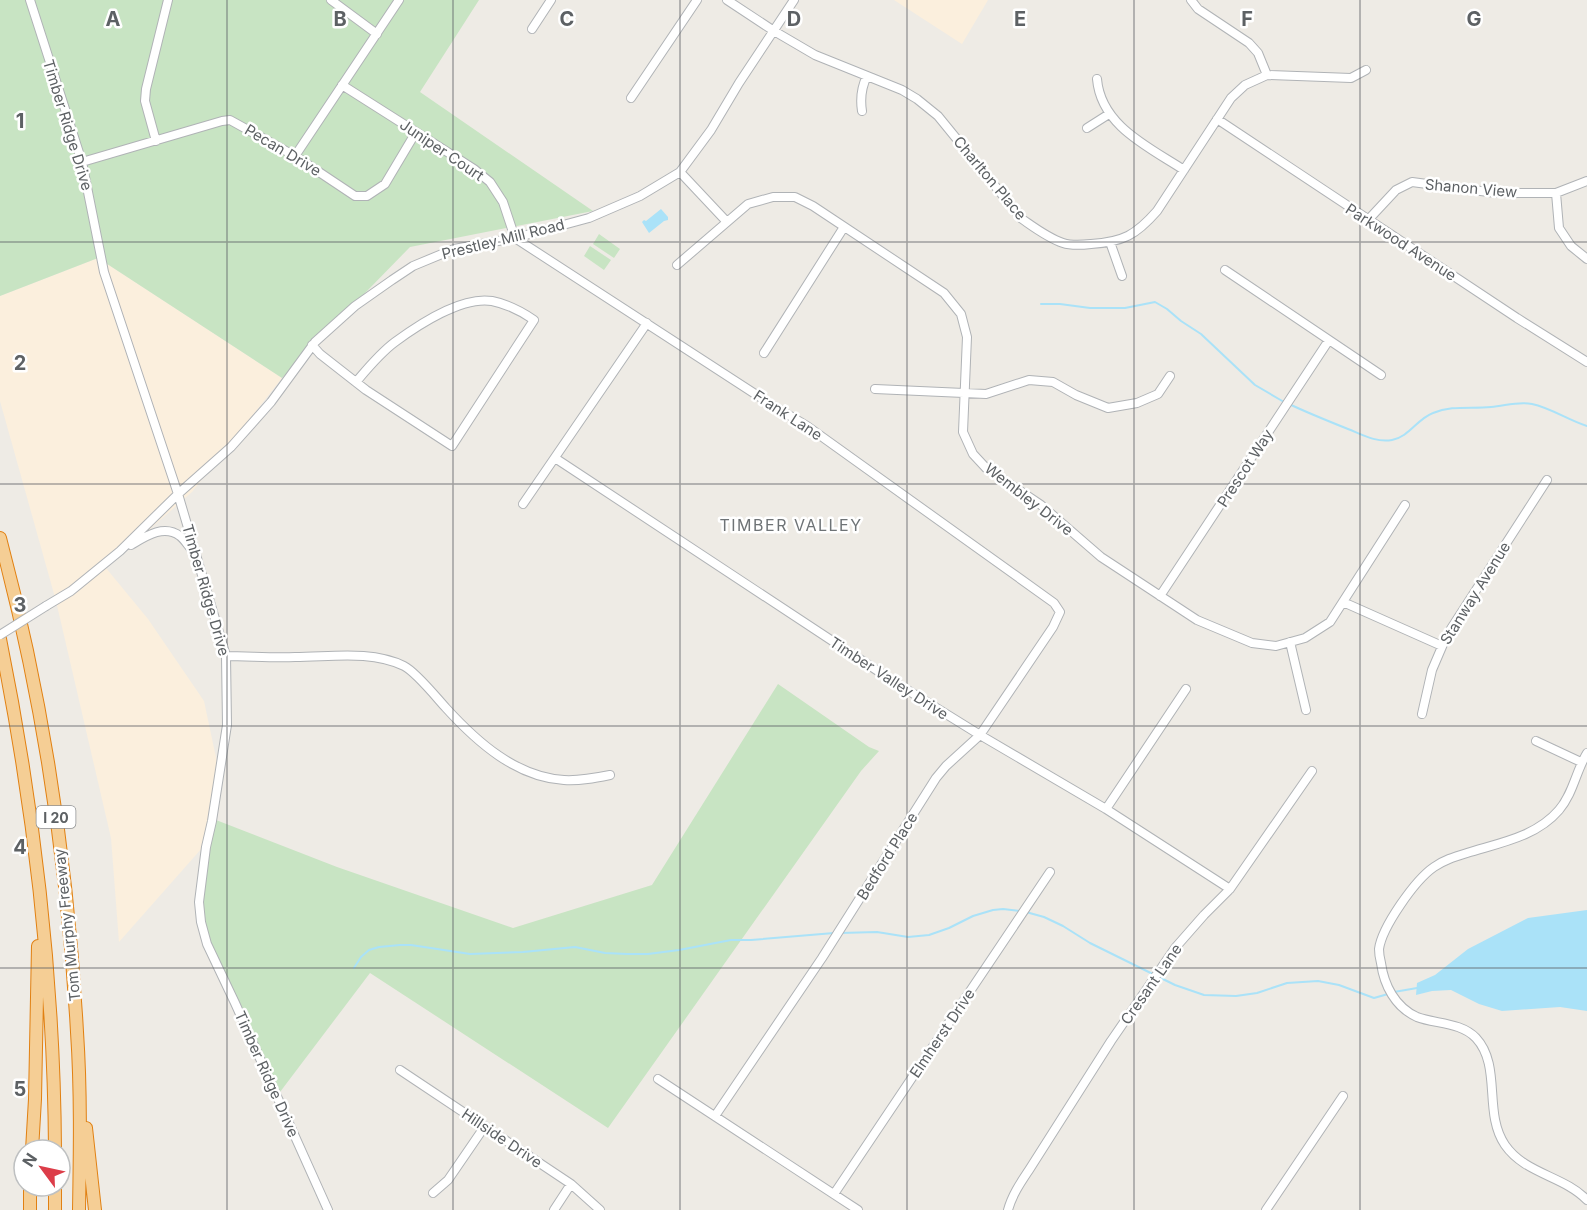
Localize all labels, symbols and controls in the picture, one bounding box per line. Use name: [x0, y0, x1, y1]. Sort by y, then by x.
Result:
text: A: [106, 7, 121, 31]
text: B: [333, 7, 347, 31]
text: C: [560, 7, 574, 31]
text: D: [787, 7, 801, 31]
text: E: [1014, 7, 1026, 31]
text: F: [1241, 7, 1253, 31]
text: G: [1466, 7, 1482, 31]
street label: Timber Ridge Drive: [39, 57, 97, 193]
text: 1: [16, 109, 24, 133]
street label: Juniper Court: [396, 115, 488, 185]
street label: Pecan Drive: [241, 120, 325, 180]
street label: Charlton Place: [949, 132, 1031, 224]
street label: Shanon View: [1424, 175, 1518, 201]
street label: Parkwood Avenue: [1342, 199, 1460, 285]
street label: Prestley Mill Road: [440, 215, 566, 263]
text: 2: [14, 351, 26, 375]
street label: Frank Lane: [750, 386, 826, 444]
street label: Prescot Way: [1213, 425, 1278, 510]
street label: Wembley Drive: [981, 459, 1077, 539]
district label: TIMBER VALLEY: [719, 515, 863, 535]
street label: Timber Ridge Drive: [178, 522, 234, 658]
street label: Stanway Avenue: [1436, 538, 1514, 648]
text: 3: [14, 593, 26, 617]
street label: Timber Valley Drive: [826, 632, 952, 724]
road number: I 20: [36, 806, 76, 828]
street label: Bedford Place: [853, 809, 921, 903]
text: 4: [13, 835, 27, 859]
street label: Tom Murphy Freeway: [49, 847, 84, 1002]
street label: Cresant Lane: [1116, 940, 1186, 1028]
street label: Elmherst Drive: [905, 985, 979, 1081]
street label: Timber Ridge Drive: [231, 1008, 303, 1140]
text: 5: [14, 1077, 26, 1101]
street label: Hillside Drive: [458, 1104, 546, 1172]
north arrow: [12, 1138, 72, 1198]
text: N: [18, 1149, 41, 1170]

